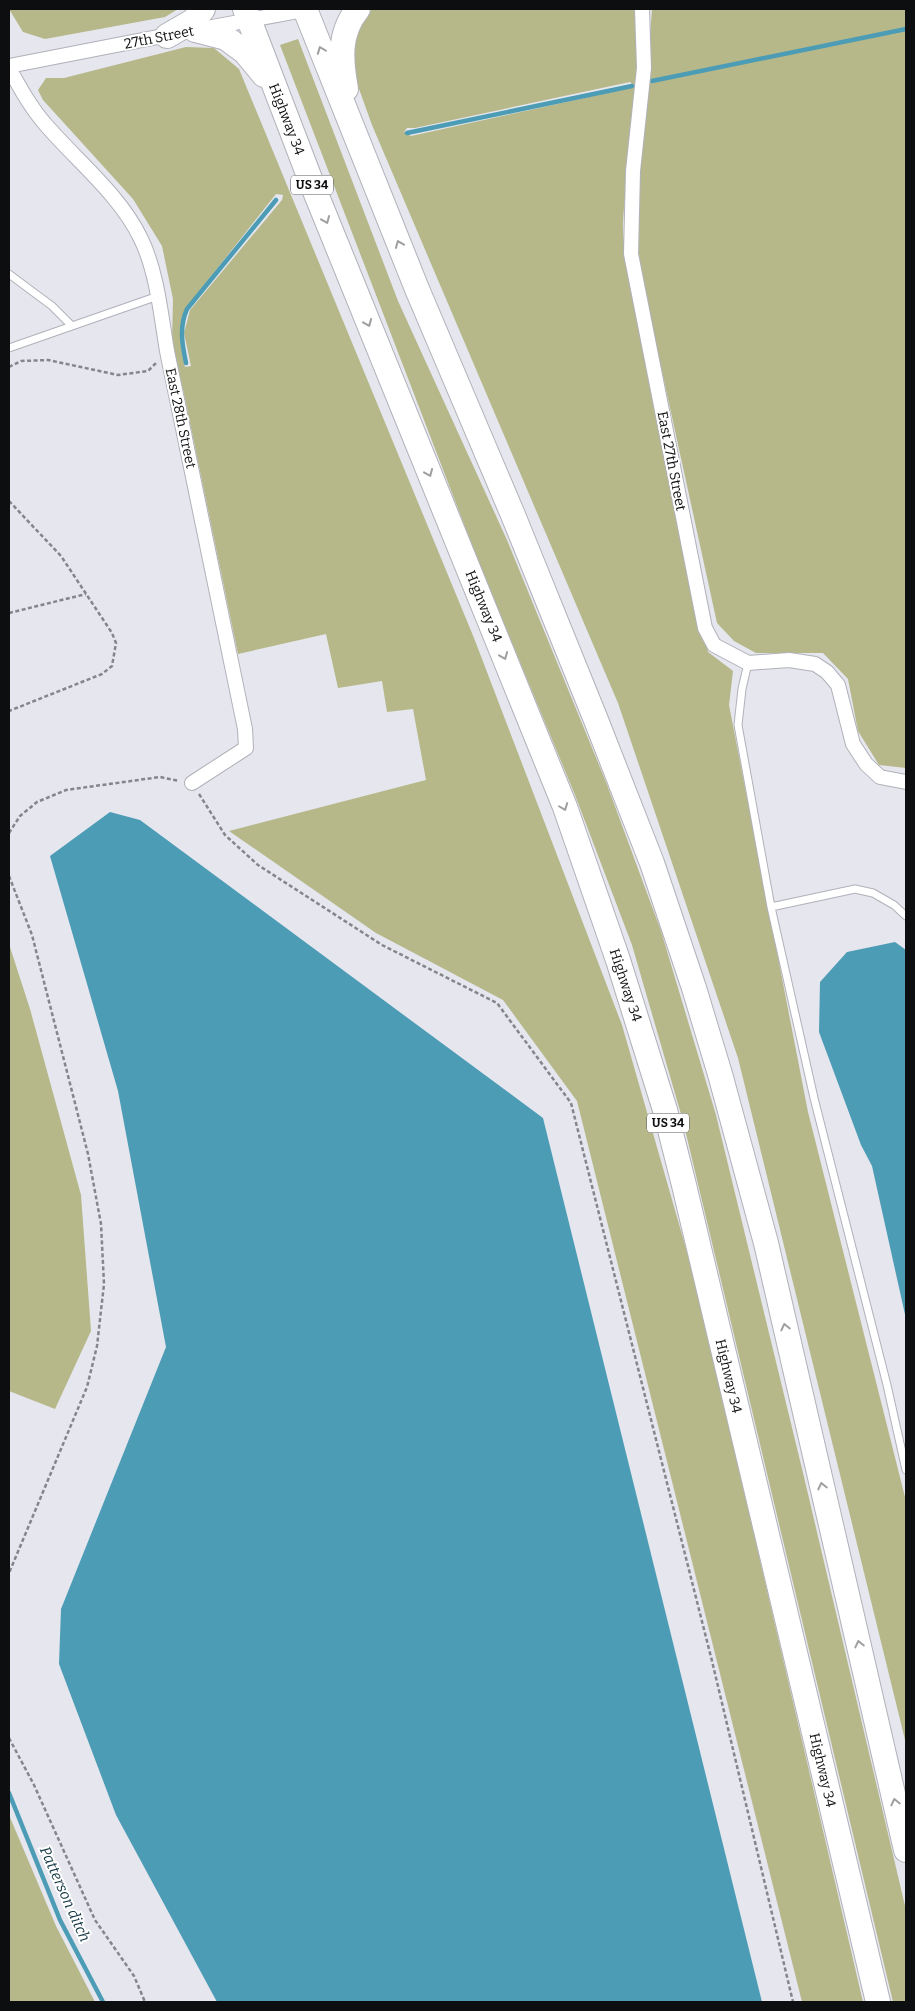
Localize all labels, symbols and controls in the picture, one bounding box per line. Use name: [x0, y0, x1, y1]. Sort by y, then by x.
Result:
street label: 27th Street: [123, 22, 195, 53]
one-way arrow: [317, 46, 327, 55]
street label: Highway 34: [265, 81, 308, 158]
road number: US 34: [291, 176, 333, 194]
one-way arrow: [320, 215, 330, 224]
one-way arrow: [394, 240, 405, 249]
one-way arrow: [361, 318, 372, 327]
street label: East 28th Street: [162, 366, 199, 470]
street label: East 27th Street: [654, 410, 690, 512]
one-way arrow: [423, 468, 433, 477]
street label: Highway 34: [461, 568, 506, 645]
one-way arrow: [498, 651, 508, 660]
one-way arrow: [558, 802, 568, 811]
street label: Highway 34: [606, 946, 645, 1024]
road number: US 34: [647, 1114, 689, 1132]
one-way arrow: [780, 1323, 791, 1332]
street label: Highway 34: [712, 1337, 745, 1415]
one-way arrow: [817, 1481, 828, 1490]
one-way arrow: [854, 1639, 865, 1648]
street label: Highway 34: [806, 1731, 839, 1809]
one-way arrow: [890, 1798, 901, 1807]
water label: Patterson ditch: [36, 1844, 94, 1945]

